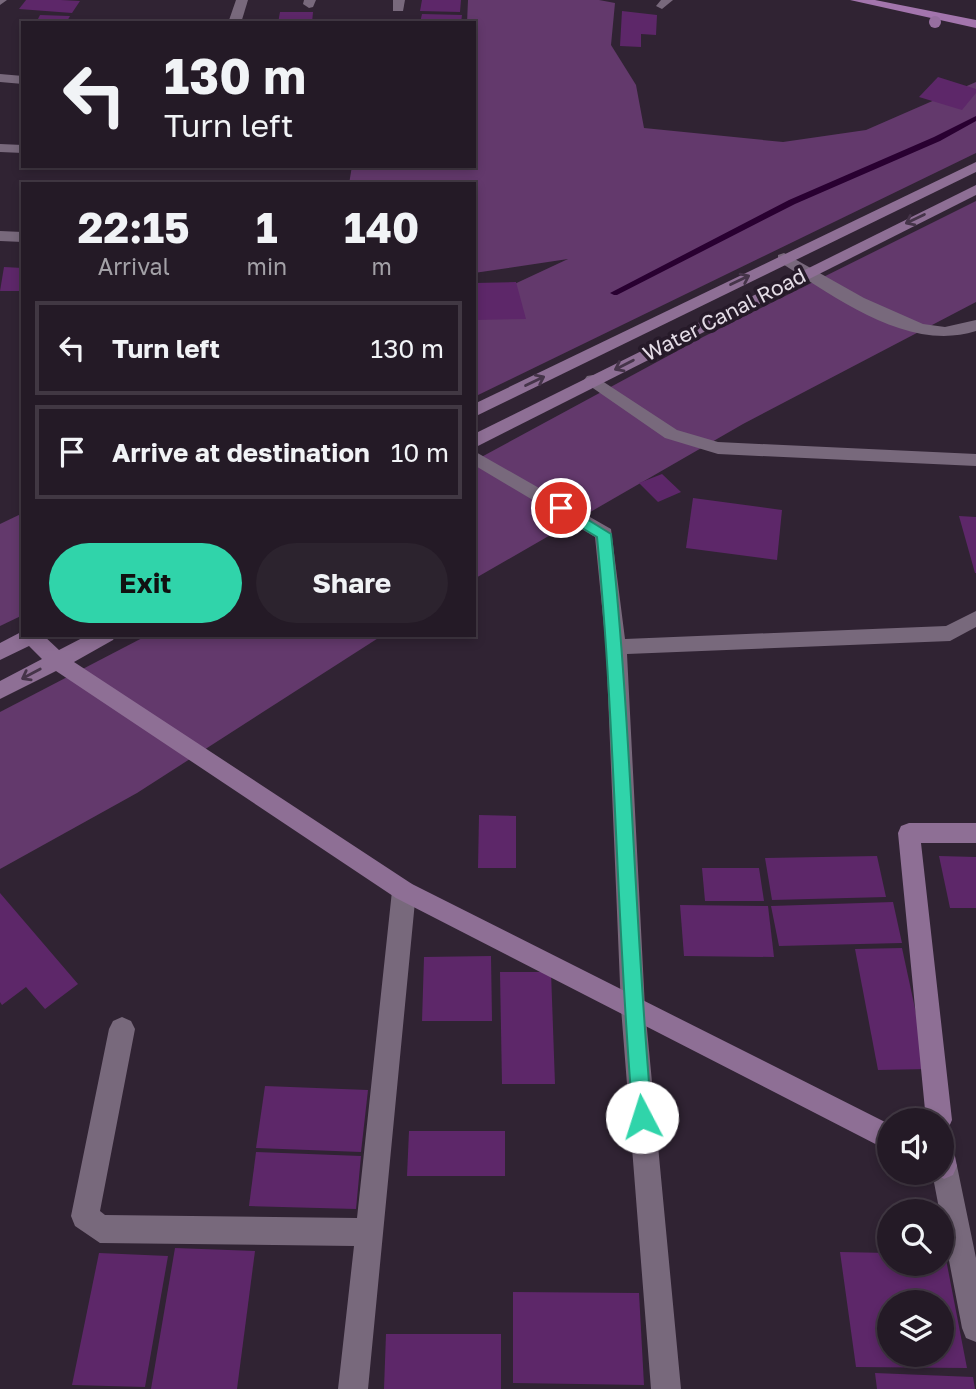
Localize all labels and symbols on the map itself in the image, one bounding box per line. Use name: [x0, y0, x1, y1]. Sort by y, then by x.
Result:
one-way arrow: [905, 212, 926, 226]
street label: Water Canal Road: [638, 262, 810, 366]
one-way arrow: [729, 273, 750, 287]
one-way arrow: [614, 358, 635, 372]
one-way arrow: [524, 373, 545, 387]
pin: [531, 478, 591, 538]
one-way arrow: [21, 668, 42, 682]
position arrow: [605, 1080, 679, 1154]

